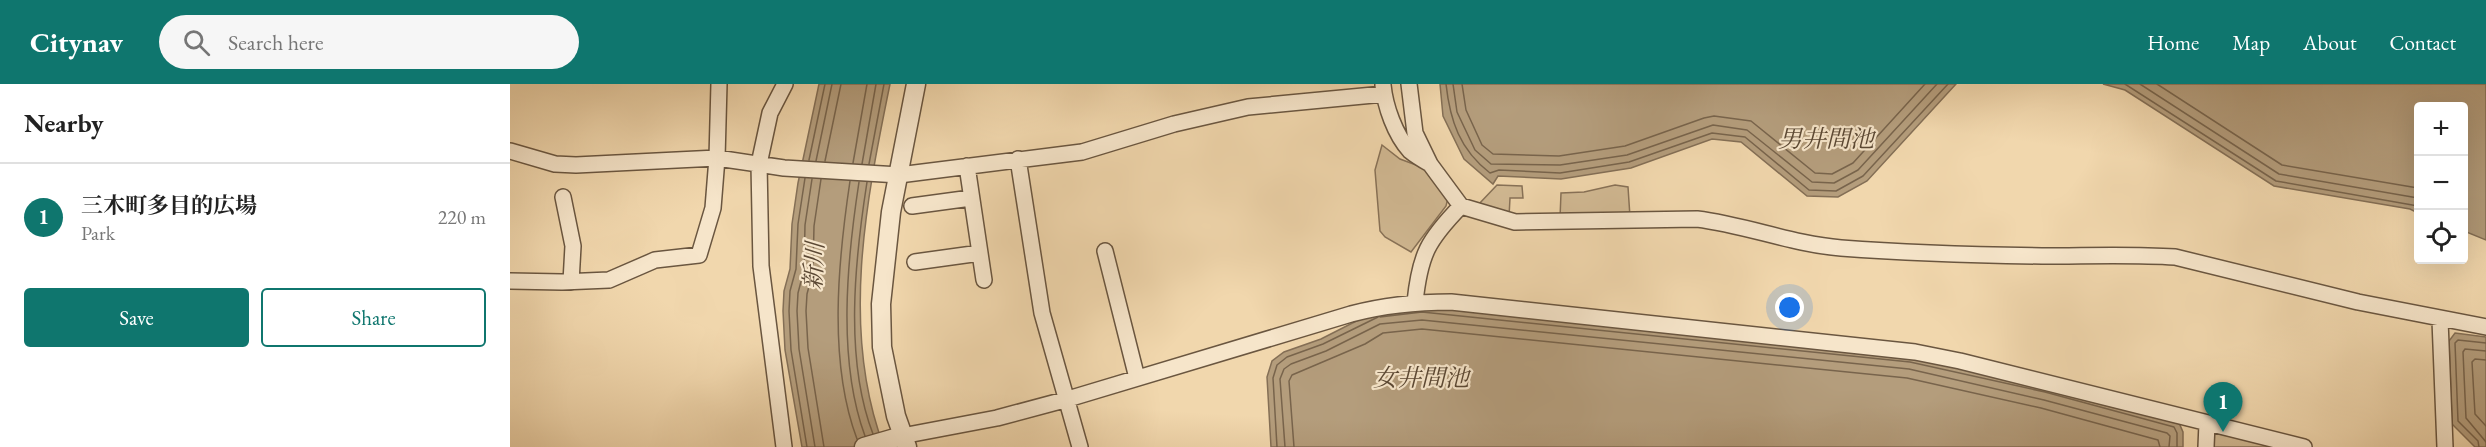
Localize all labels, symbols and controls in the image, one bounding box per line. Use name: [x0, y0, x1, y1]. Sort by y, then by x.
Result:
search box: [159, 15, 579, 69]
text: Citynav: [30, 24, 123, 60]
icon: search: [180, 26, 213, 59]
text: Search here: [228, 28, 324, 57]
text: Home: [2147, 29, 2199, 56]
text: Map: [2232, 29, 2270, 56]
text: About: [2303, 29, 2356, 56]
text: Contact: [2389, 29, 2456, 56]
map controls: [2414, 102, 2468, 264]
button: +: [2414, 102, 2468, 156]
text: Nearby: [24, 106, 104, 140]
water label: 男井間池: [1778, 123, 1877, 154]
button: −: [2414, 156, 2468, 210]
text: 三木町多目的広場: [81, 191, 257, 220]
text: 1: [38, 204, 49, 230]
text: 220 m: [438, 204, 486, 230]
button: locate: [2414, 210, 2468, 264]
text: Park: [81, 220, 115, 246]
water label: 新川: [797, 238, 830, 291]
button: Save: [24, 288, 249, 347]
button: Share: [261, 288, 486, 347]
your location: [1775, 293, 1804, 322]
water label: 女井間池: [1373, 362, 1472, 393]
pin: 1: [2204, 382, 2242, 432]

